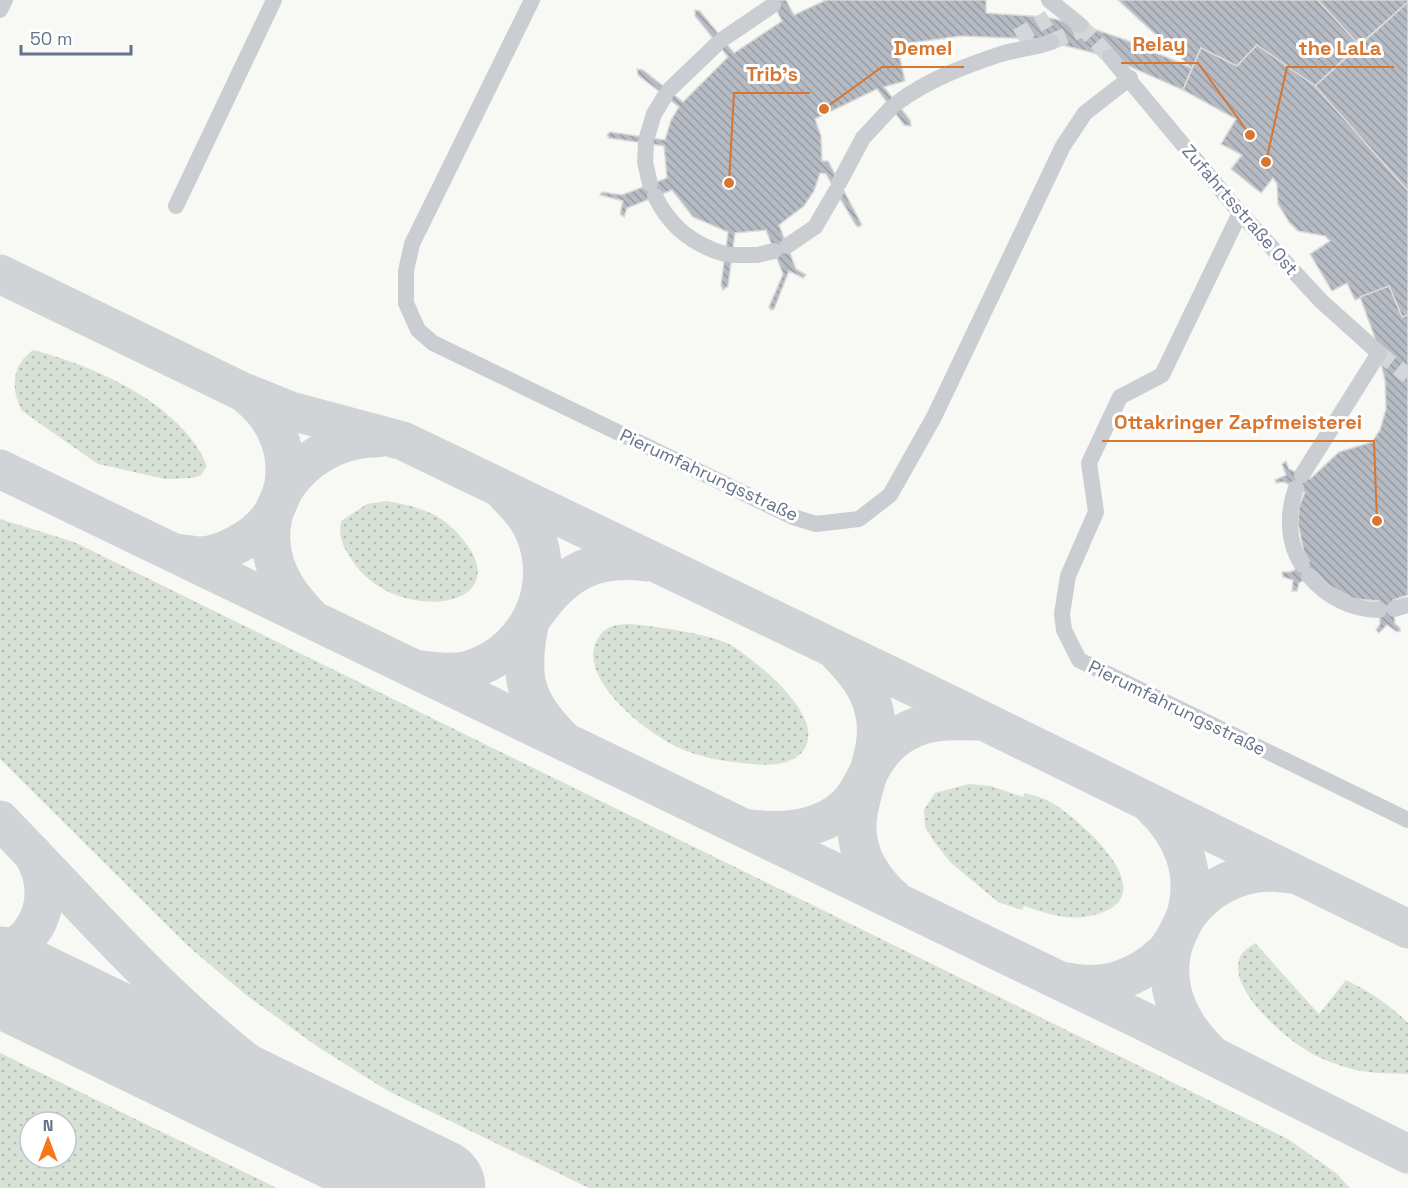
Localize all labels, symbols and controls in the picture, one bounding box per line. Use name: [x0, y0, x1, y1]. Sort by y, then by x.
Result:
scale bar: [21, 18, 130, 56]
callout: Relay: [1121, 25, 1198, 63]
text: 50 m: [30, 27, 72, 50]
callout: Demel: [882, 29, 964, 67]
callout: the LaLa: [1287, 29, 1394, 67]
text: Relay: [1132, 31, 1186, 57]
text: Demel: [894, 35, 952, 61]
text: the LaLa: [1299, 35, 1382, 61]
callout: Trib's: [734, 55, 810, 93]
text: Trib's: [746, 61, 798, 87]
street label: Zufahrtsstraße Ost: [1177, 140, 1303, 280]
callout: Ottakringer Zapfmeisterei: [1102, 403, 1374, 441]
text: Ottakringer Zapfmeisterei: [1114, 409, 1362, 435]
street label: Pierumfahrungsstraße: [616, 423, 802, 526]
street label: Pierumfahrungsstraße: [1085, 655, 1270, 760]
north arrow: [18, 1110, 78, 1170]
text: N: [43, 1115, 53, 1136]

